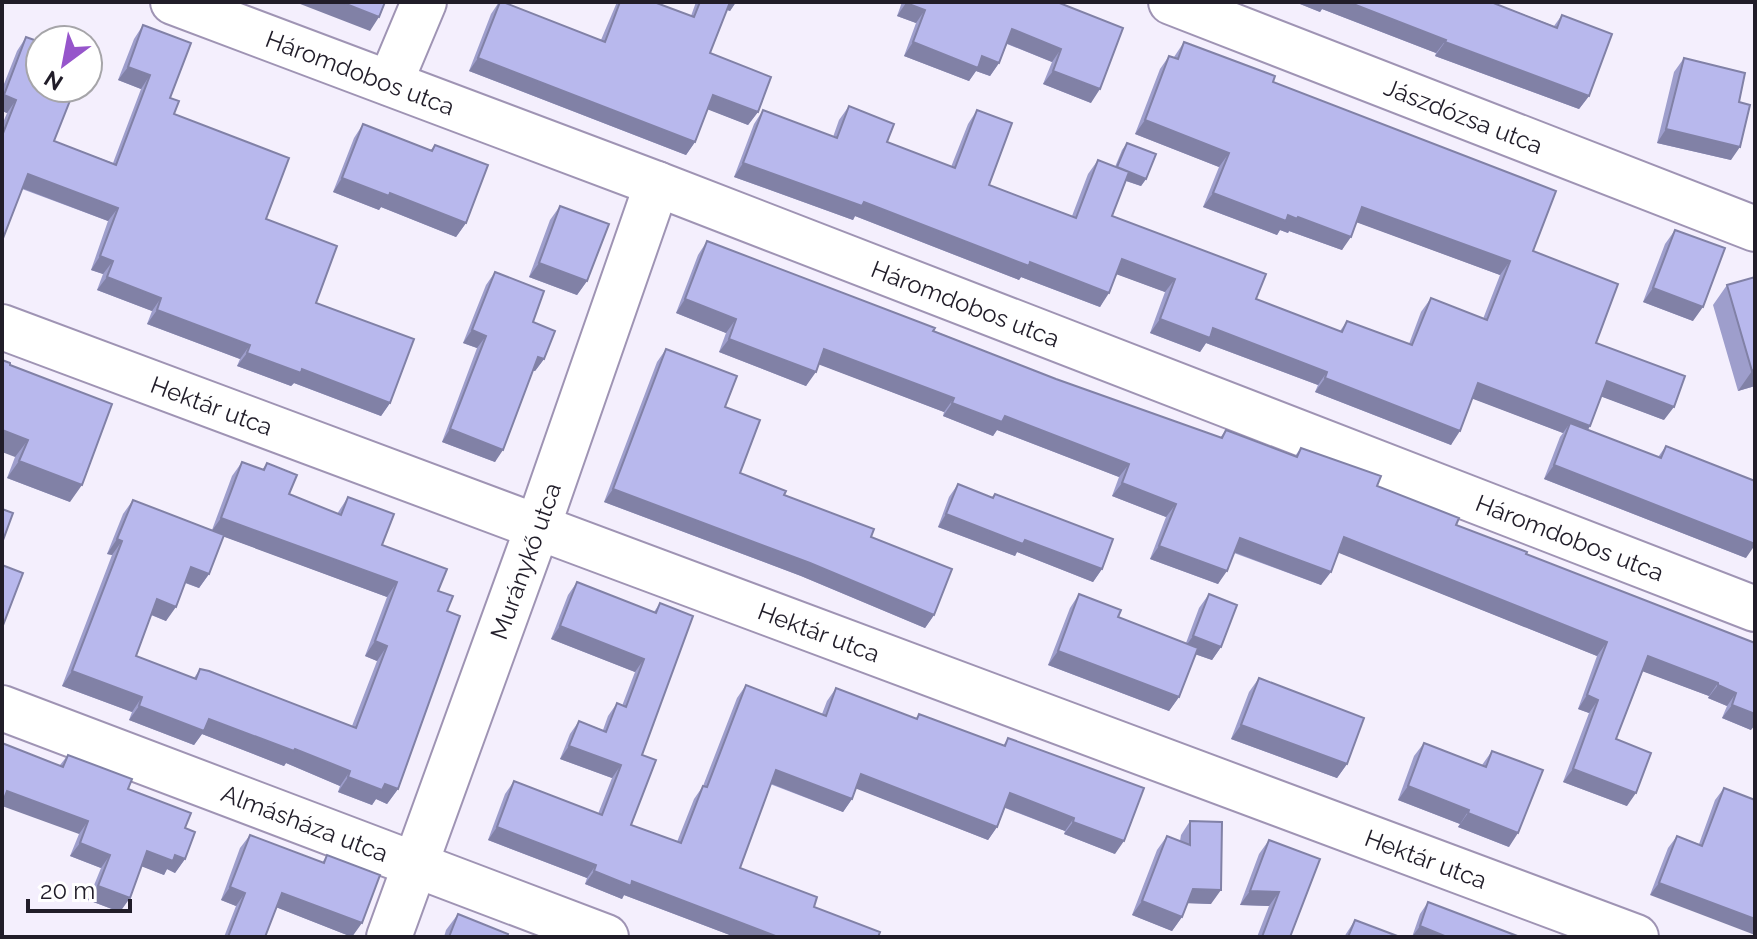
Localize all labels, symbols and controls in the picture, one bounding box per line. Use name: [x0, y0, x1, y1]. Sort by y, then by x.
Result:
north arrow: [24, 24, 104, 104]
street label: Háromdobos utca: [262, 24, 459, 121]
text: N: [39, 65, 67, 96]
street label: Jászdózsa utca: [1380, 72, 1547, 160]
street label: Háromdobos utca: [867, 254, 1064, 353]
street label: Hektár utca: [147, 369, 277, 441]
street label: Muránykő utca: [484, 479, 567, 643]
street label: Háromdobos utca: [1472, 488, 1668, 587]
street label: Hektár utca: [754, 596, 884, 668]
street label: Almásháza utca: [218, 778, 392, 868]
street label: Hektár utca: [1361, 823, 1491, 895]
scale bar: [28, 863, 130, 913]
text: 20 m: [40, 876, 95, 905]

